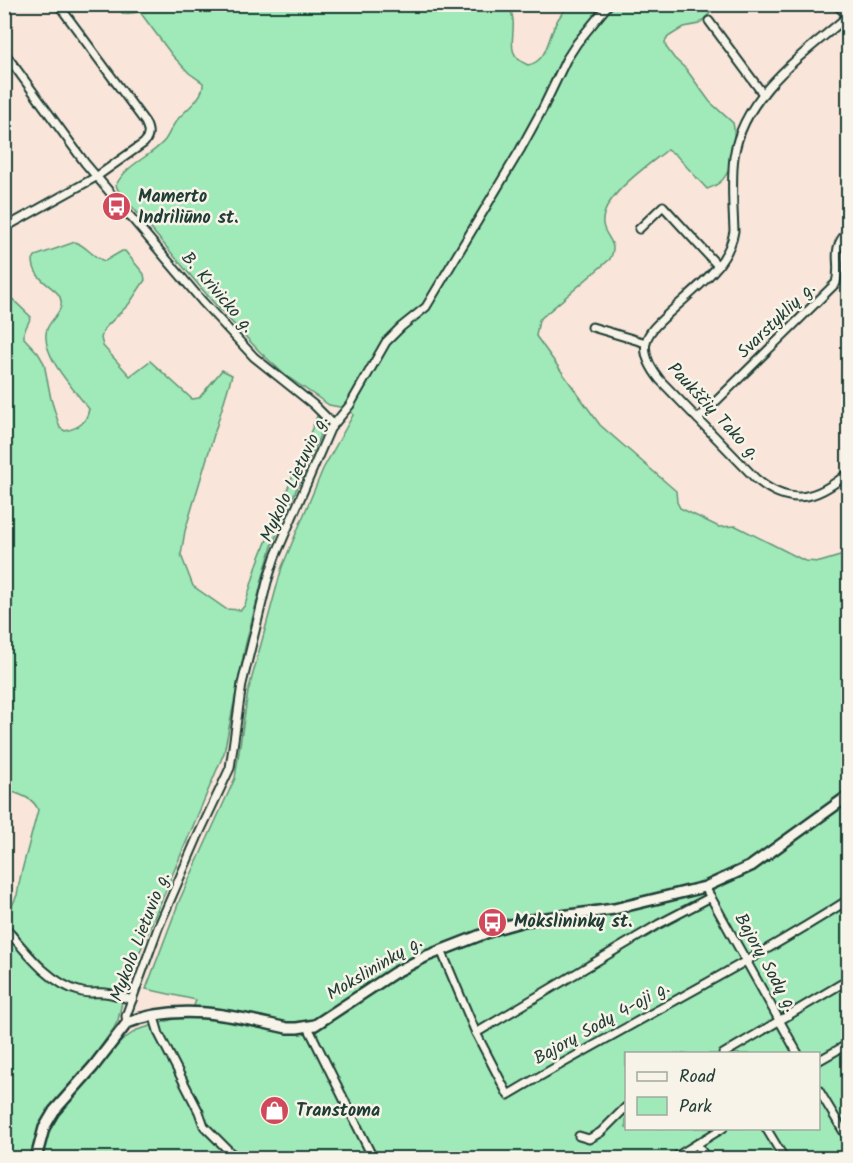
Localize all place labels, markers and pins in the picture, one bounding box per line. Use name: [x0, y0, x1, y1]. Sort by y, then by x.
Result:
place label: Mamerto Indriliūno st.: [138, 183, 238, 233]
bus stop icon: Mamerto Indriliūno st.: [101, 191, 133, 223]
bus stop icon: Mokslininkų st.: [477, 906, 509, 938]
place label: Mokslininkų st.: [514, 908, 632, 937]
shop icon: Transtoma: [259, 1095, 291, 1127]
place label: Transtoma: [296, 1097, 380, 1126]

